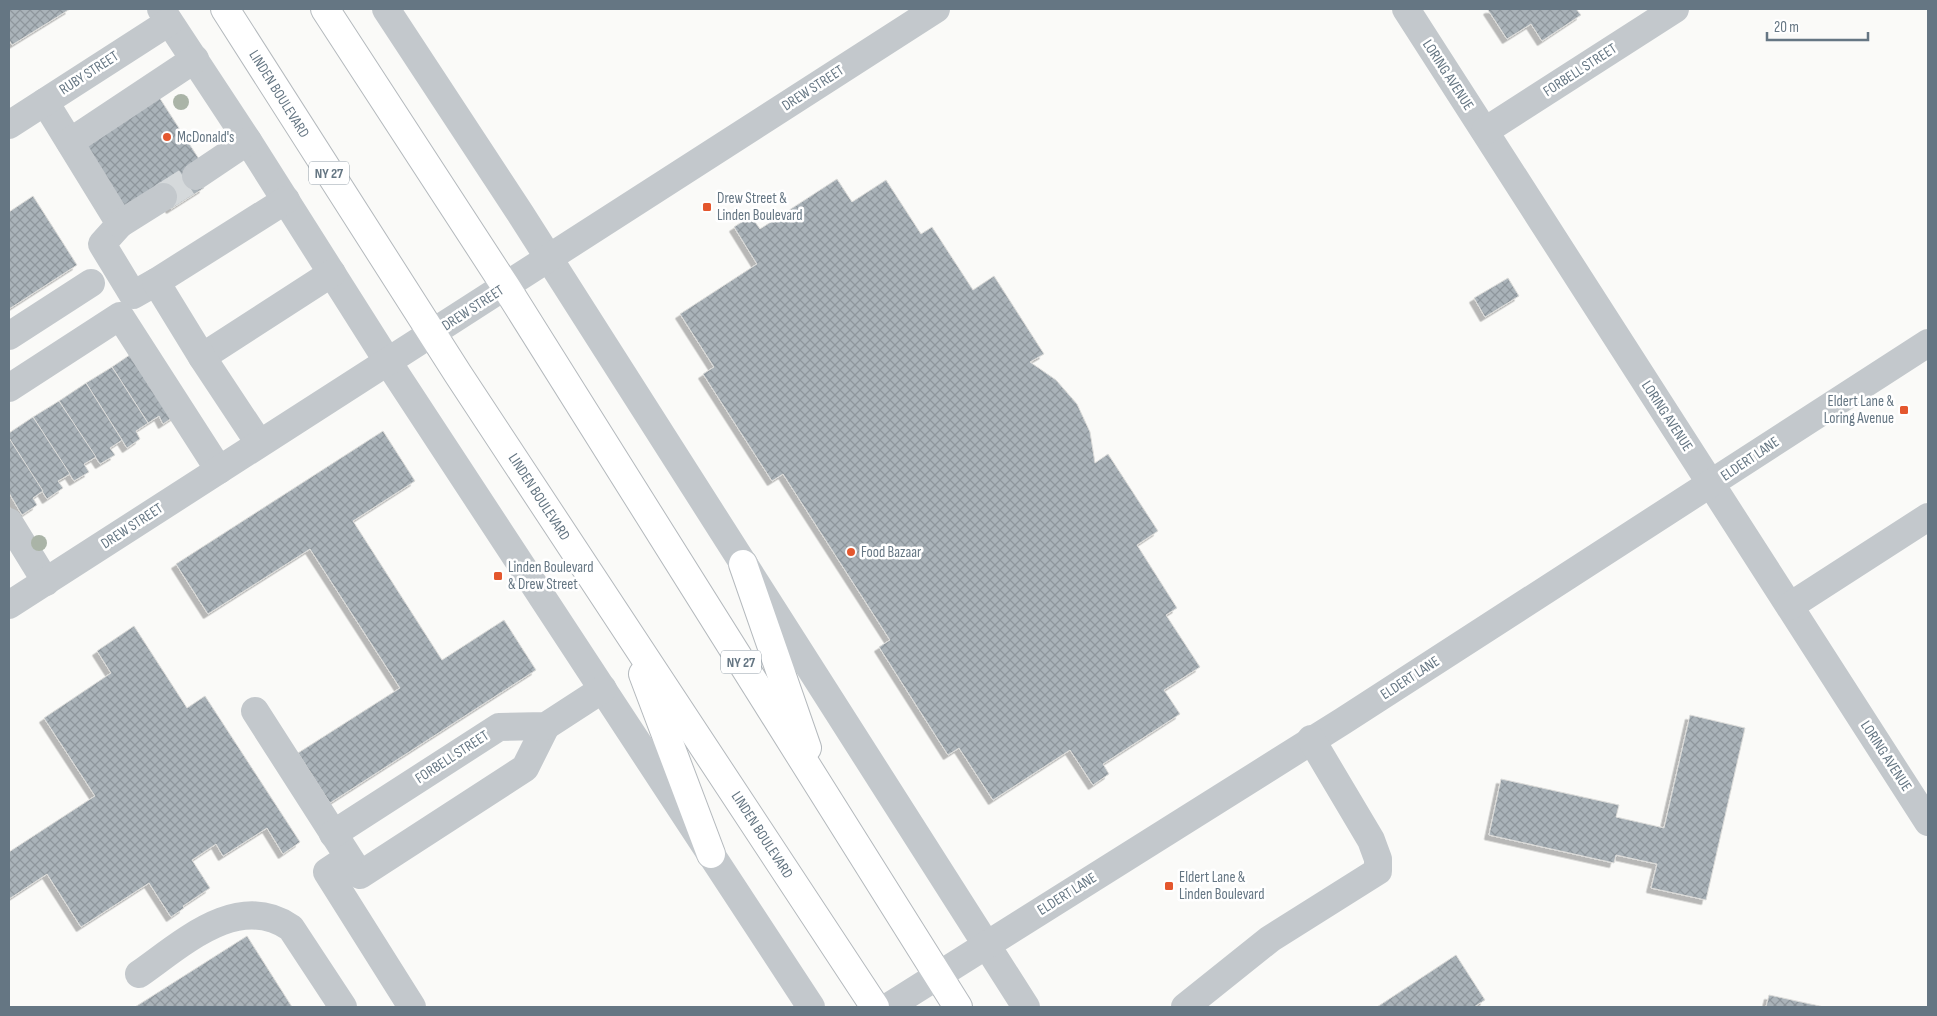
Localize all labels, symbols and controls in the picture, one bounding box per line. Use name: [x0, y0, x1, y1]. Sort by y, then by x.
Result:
scale bar: [1767, 10, 1868, 42]
text: 20 m: [1774, 18, 1799, 37]
street label: LORING AVENUE: [1418, 36, 1478, 114]
street label: FORBELL STREET: [1540, 39, 1620, 101]
street label: RUBY STREET: [56, 47, 122, 99]
street label: LINDEN BOULEVARD: [244, 47, 314, 141]
street label: DREW STREET: [778, 61, 848, 115]
place label: McDonald's: [177, 128, 235, 147]
marker: McDonald's: [161, 131, 173, 143]
road number: NY 27: [309, 162, 349, 184]
place label: Drew Street & Linden Boulevard: [717, 189, 802, 225]
marker: Drew Street & Linden Boulevard: [701, 201, 713, 213]
street label: DREW STREET: [438, 281, 508, 335]
street label: LORING AVENUE: [1637, 377, 1697, 455]
place label: Eldert Lane & Loring Avenue: [1824, 392, 1894, 428]
marker: Eldert Lane & Loring Avenue: [1898, 404, 1910, 416]
street label: ELDERT LANE: [1717, 433, 1783, 485]
street label: LINDEN BOULEVARD: [504, 450, 574, 544]
street label: DREW STREET: [97, 499, 167, 553]
place label: Food Bazaar: [861, 543, 922, 562]
marker: Food Bazaar: [845, 546, 857, 558]
place label: Linden Boulevard & Drew Street: [508, 558, 593, 594]
marker: Linden Boulevard & Drew Street: [492, 570, 504, 582]
road number: NY 27: [721, 650, 761, 674]
street label: ELDERT LANE: [1377, 652, 1443, 704]
street label: LORING AVENUE: [1856, 717, 1916, 795]
street label: FORBELL STREET: [412, 726, 492, 788]
street label: LINDEN BOULEVARD: [727, 788, 797, 882]
street label: ELDERT LANE: [1034, 868, 1100, 920]
place label: Eldert Lane & Linden Boulevard: [1179, 868, 1264, 904]
marker: Eldert Lane & Linden Boulevard: [1163, 880, 1175, 892]

